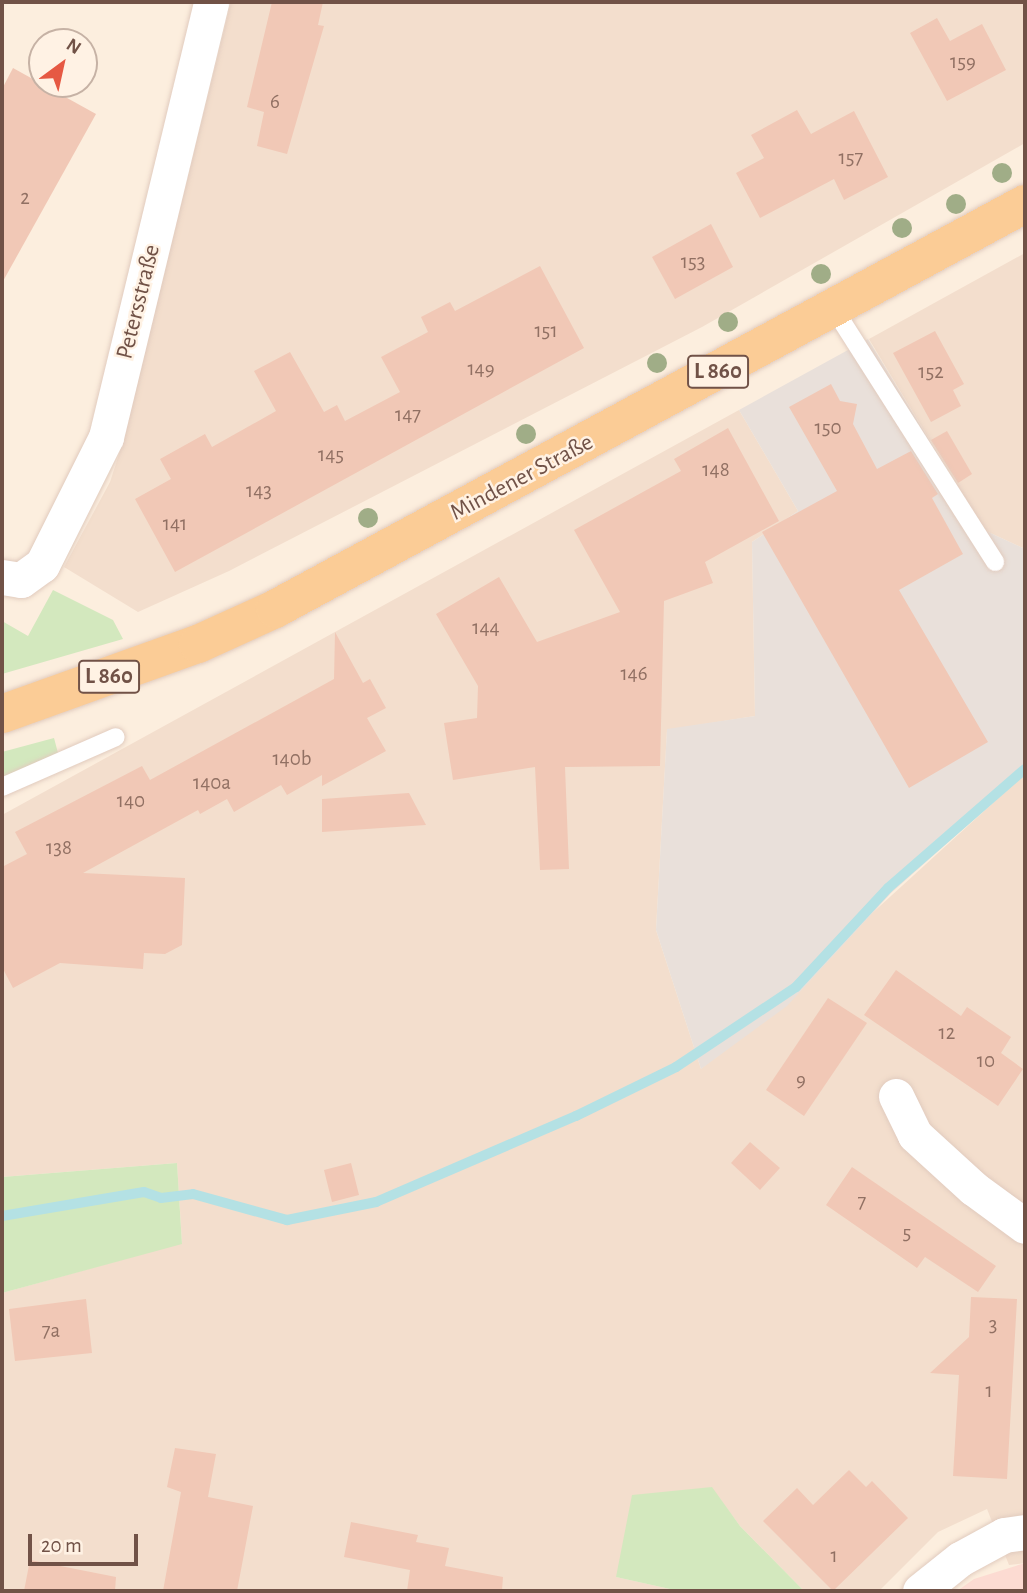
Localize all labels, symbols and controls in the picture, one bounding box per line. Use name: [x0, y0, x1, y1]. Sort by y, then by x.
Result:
north arrow: [28, 28, 98, 98]
text: N: [63, 35, 84, 58]
house number: 159: [950, 49, 976, 75]
house number: 6: [270, 89, 280, 115]
house number: 157: [839, 145, 863, 171]
house number: 2: [20, 185, 30, 211]
street label: Petersstraße: [111, 242, 167, 362]
house number: 153: [681, 249, 705, 275]
house number: 151: [534, 318, 558, 344]
road number: L 860: [686, 352, 750, 392]
house number: 149: [467, 356, 495, 382]
house number: 152: [918, 359, 944, 385]
house number: 147: [395, 402, 421, 428]
house number: 150: [814, 415, 842, 441]
street label: Mindener Straße: [446, 428, 598, 528]
house number: 145: [318, 442, 344, 468]
house number: 148: [702, 457, 730, 483]
house number: 143: [246, 478, 272, 504]
house number: 141: [163, 511, 187, 537]
house number: 144: [472, 615, 500, 641]
road number: L 860: [78, 657, 140, 696]
house number: 146: [620, 661, 648, 687]
house number: 140b: [272, 746, 312, 772]
house number: 140a: [193, 770, 231, 796]
house number: 140: [117, 788, 145, 814]
house number: 138: [46, 835, 72, 861]
house number: 12: [939, 1020, 955, 1046]
house number: 10: [977, 1048, 995, 1074]
house number: 9: [796, 1067, 806, 1093]
house number: 7: [858, 1189, 866, 1215]
house number: 5: [903, 1220, 911, 1246]
house number: 3: [989, 1312, 997, 1338]
house number: 7a: [42, 1318, 60, 1344]
house number: 1: [985, 1378, 993, 1404]
scale bar: [32, 1520, 142, 1564]
text: 20 m: [41, 1535, 82, 1556]
house number: 1: [830, 1543, 838, 1569]

